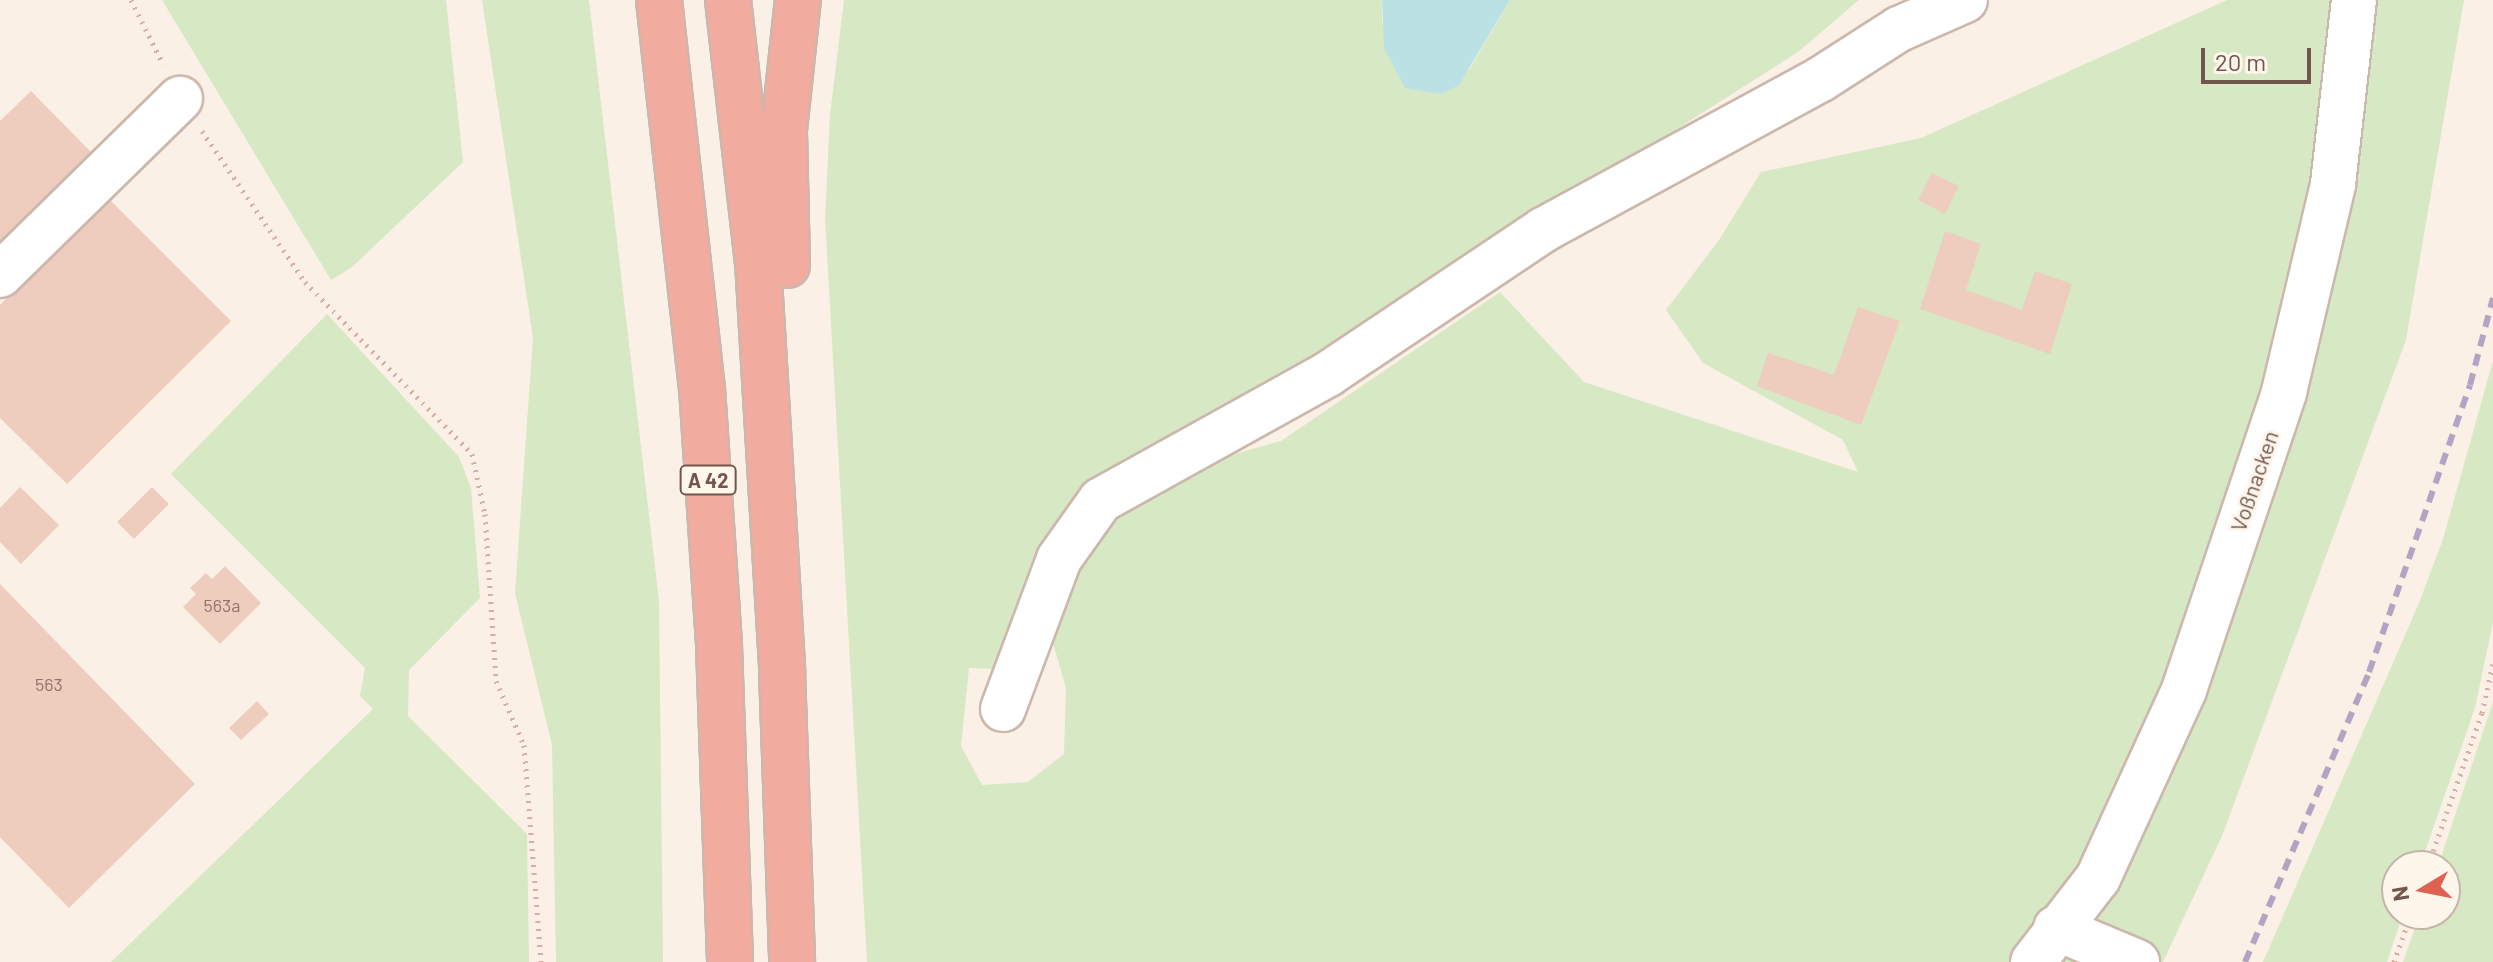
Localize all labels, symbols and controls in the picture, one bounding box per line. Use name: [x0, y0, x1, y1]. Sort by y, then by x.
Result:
scale bar: [2205, 32, 2315, 82]
text: 20 m: [2215, 47, 2266, 76]
street label: Voßnacken: [2224, 427, 2284, 535]
road number: A 42: [678, 464, 738, 496]
house number: 563a: [204, 594, 240, 616]
house number: 563: [35, 673, 63, 695]
north arrow: [2381, 850, 2461, 930]
text: N: [2385, 884, 2413, 903]

